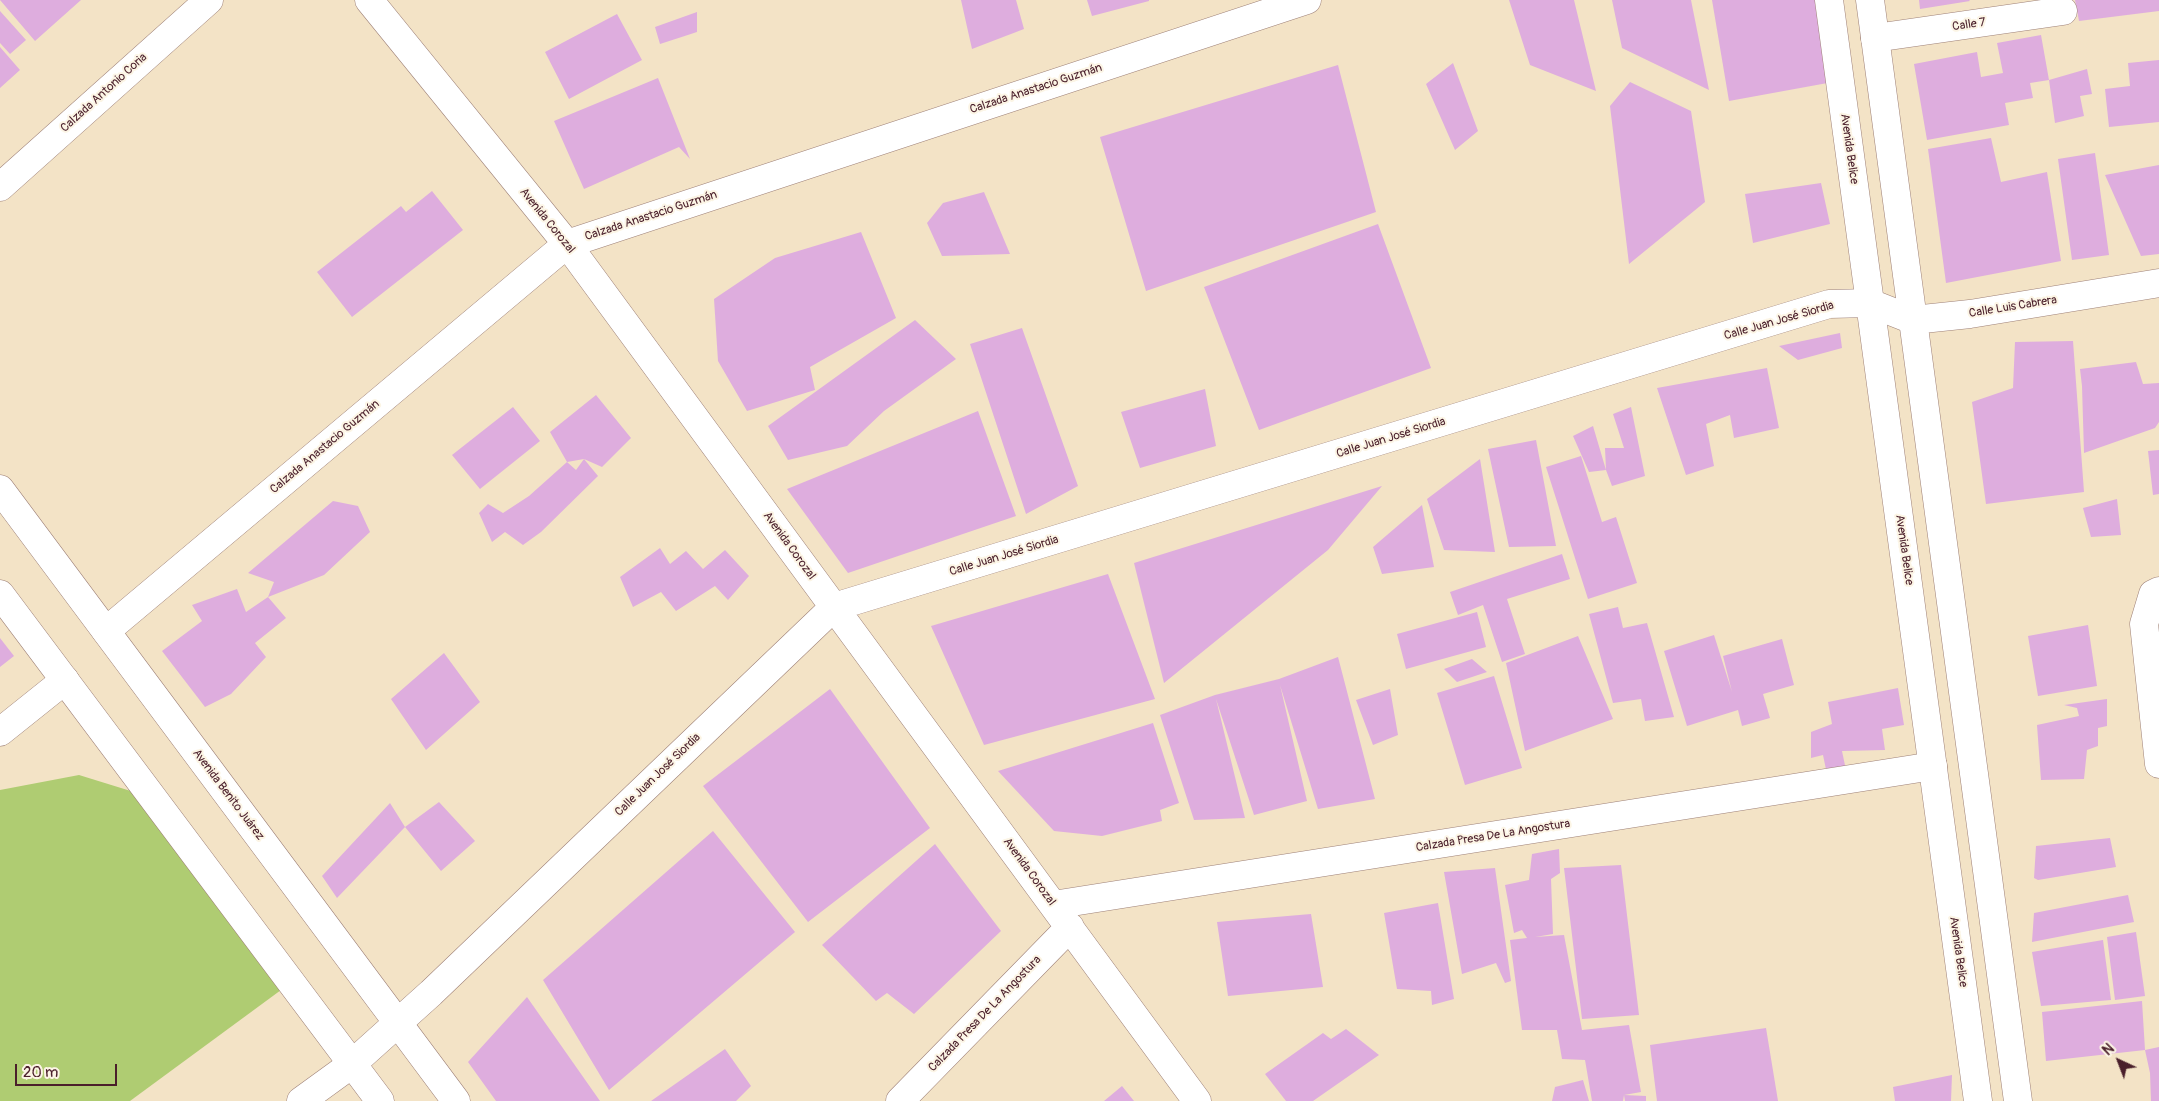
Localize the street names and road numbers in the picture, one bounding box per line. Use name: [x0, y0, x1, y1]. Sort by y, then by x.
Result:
street label: Calle 7: [1951, 16, 1987, 34]
street label: Calzada Antonio Coria: [58, 50, 150, 136]
street label: Calzada Anastacio Guzmán: [968, 61, 1104, 117]
street label: Avenida Belice: [1837, 113, 1861, 185]
street label: Avenida Corozal: [516, 185, 578, 257]
street label: Calzada Anastacio Guzmán: [583, 188, 719, 244]
street label: Calle Luis Cabrera: [1968, 293, 2058, 321]
street label: Calle Juan José Siordia: [1723, 298, 1835, 344]
street label: Calzada Anastacio Guzmán: [267, 397, 383, 497]
street label: Calle Juan José Siordia: [1335, 415, 1447, 461]
street label: Avenida Corozal: [760, 509, 818, 583]
street label: Avenida Belice: [1892, 514, 1916, 586]
street label: Calle Juan José Siordia: [948, 533, 1060, 579]
street label: Calle Juan José Siordia: [612, 730, 704, 820]
street label: Avenida Benito Juárez: [189, 747, 267, 843]
street label: Calzada Presa De La Angostura: [1415, 817, 1571, 855]
street label: Avenida Corozal: [1000, 835, 1058, 909]
street label: Avenida Belice: [1946, 916, 1970, 988]
street label: Calzada Presa De La Angostura: [926, 953, 1044, 1075]

